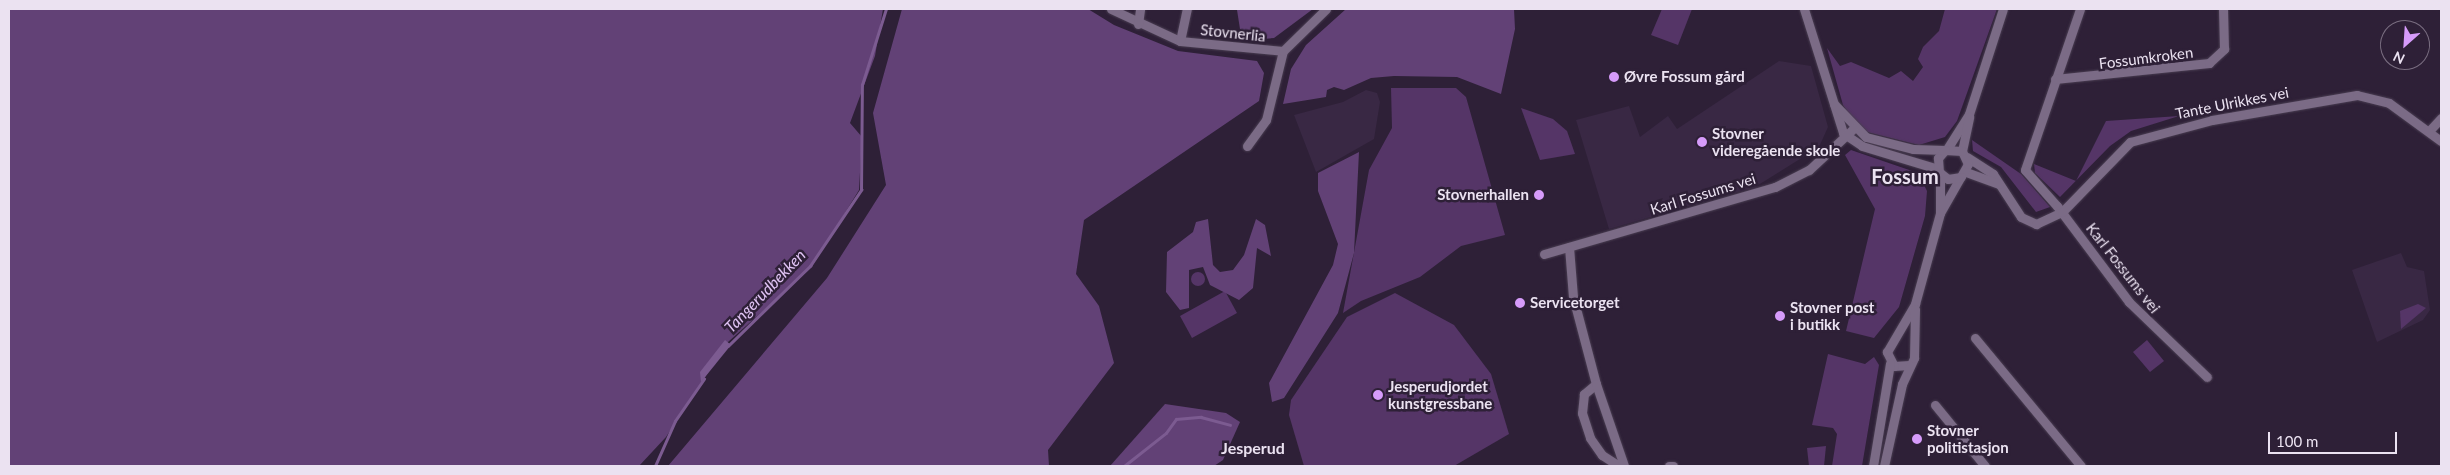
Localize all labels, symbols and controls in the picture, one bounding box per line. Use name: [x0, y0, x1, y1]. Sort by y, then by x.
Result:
north arrow: [2380, 20, 2430, 70]
street label: Stovnerlia: [1199, 21, 1267, 45]
street label: Fossumkroken: [2098, 43, 2194, 73]
text: N: [2390, 48, 2407, 68]
place label: Øvre Fossum gård: [1624, 68, 1745, 86]
marker: Øvre Fossum gård: [1608, 71, 1620, 83]
street label: Tante Ulrikkes vei: [2174, 83, 2290, 123]
place label: Stovner videregående skole: [1712, 124, 1840, 159]
marker: Stovner videregående skole: [1696, 136, 1708, 148]
district label: Fossum: [1871, 164, 1939, 188]
street label: Karl Fossums vei: [1648, 169, 1758, 219]
place label: Stovnerhallen: [1437, 186, 1529, 204]
marker: Stovnerhallen: [1533, 189, 1545, 201]
street label: Karl Fossums vei: [2082, 219, 2164, 317]
water label: Tangerudbekken: [721, 245, 809, 337]
place label: Servicetorget: [1530, 294, 1620, 312]
marker: Servicetorget: [1514, 297, 1526, 309]
place label: Stovner post i butikk: [1790, 298, 1875, 333]
marker: Stovner post i butikk: [1774, 310, 1786, 322]
place label: Jesperudjordet kunstgressbane: [1388, 377, 1492, 412]
marker: Jesperudjordet kunstgressbane: [1372, 389, 1384, 401]
place label: Stovner politistasjon: [1927, 421, 2009, 456]
scale bar: [2270, 422, 2399, 454]
text: 100 m: [2276, 432, 2318, 450]
marker: Stovner politistasjon: [1911, 433, 1923, 445]
district label: Jesperud: [1221, 438, 1285, 458]

